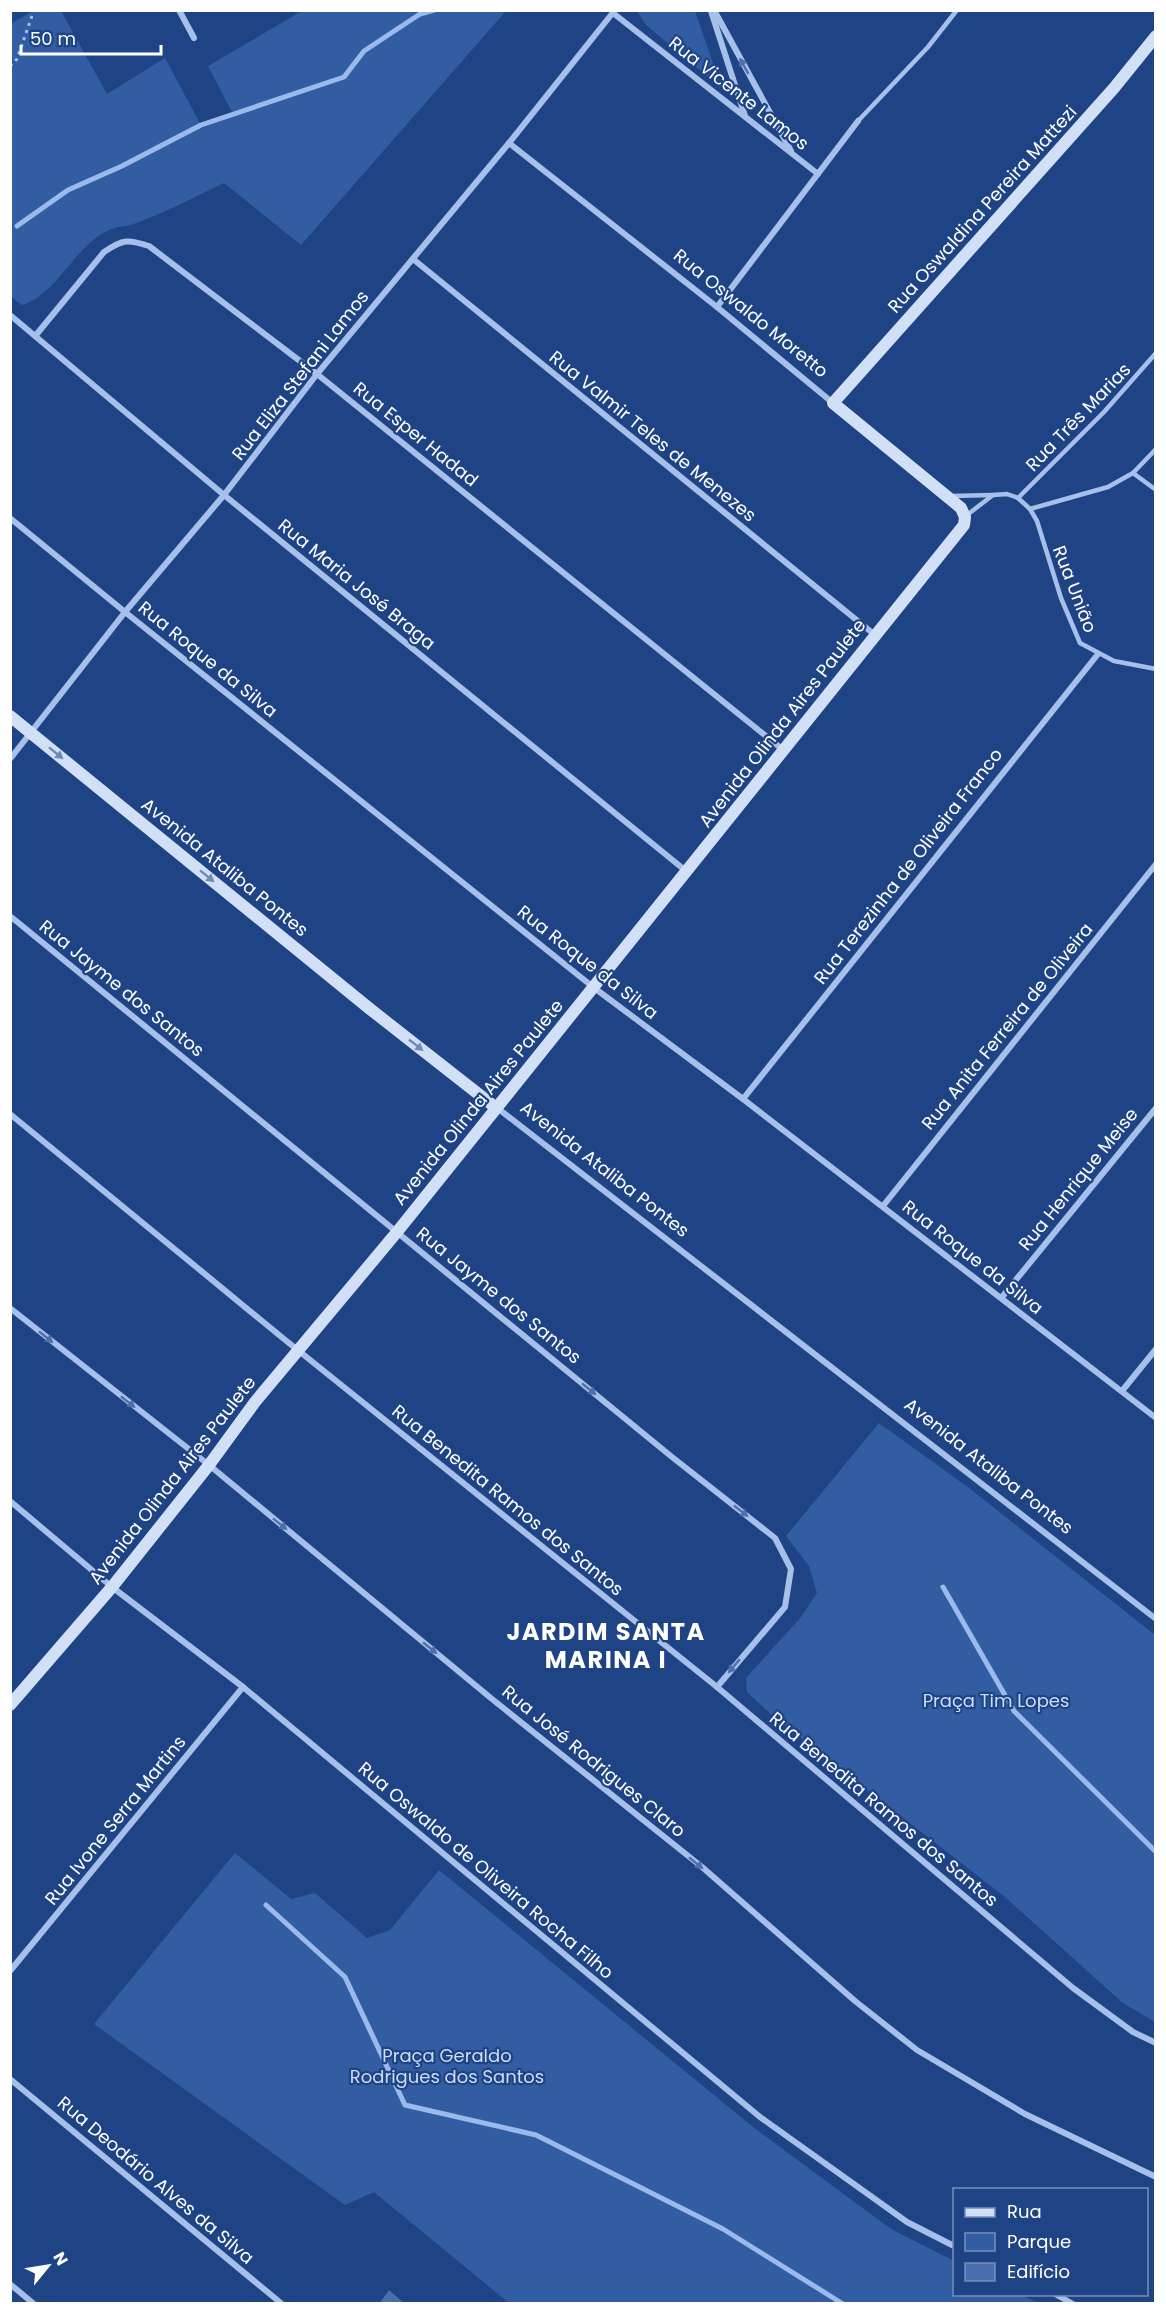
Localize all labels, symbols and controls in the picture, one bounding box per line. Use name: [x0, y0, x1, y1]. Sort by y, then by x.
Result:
scale bar: [21, 18, 160, 56]
text: 50 m: [30, 26, 76, 51]
street label: Rua Vicente Lamos: [664, 30, 814, 156]
one-way arrow: [739, 57, 749, 74]
street label: Rua Oswaldina Pereira Mattezi: [882, 100, 1082, 318]
street label: Rua Oswaldo Moretto: [668, 243, 834, 383]
street label: Rua Eliza Stefani Lamos: [226, 285, 374, 465]
street label: Rua Valmir Teles de Menezes: [544, 345, 762, 527]
street label: Rua Três Marias: [1020, 357, 1136, 477]
street label: Rua Esper Hadad: [348, 376, 484, 492]
street label: Rua Maria José Braga: [273, 513, 441, 655]
street label: Rua União: [1047, 542, 1103, 636]
street label: Rua Roque da Silva: [133, 595, 283, 723]
street label: Avenida Olinda Aires Paulete: [693, 614, 871, 832]
street label: Rua Terezinha de Oliveira Franco: [808, 743, 1008, 989]
one-way arrow: [48, 747, 64, 760]
street label: Avenida Ataliba Pontes: [136, 792, 314, 942]
one-way arrow: [199, 870, 215, 883]
street label: Rua Roque da Silva: [512, 899, 664, 1025]
street label: Rua Jayme dos Santos: [34, 914, 210, 1062]
street label: Rua Anita Ferreira de Oliveira: [916, 917, 1098, 1135]
street label: Avenida Olinda Aires Paulete: [387, 994, 569, 1210]
one-way arrow: [409, 1039, 424, 1051]
street label: Avenida Ataliba Pontes: [515, 1095, 695, 1243]
street label: Rua Henrique Meise: [1013, 1102, 1143, 1256]
street label: Rua Roque da Silva: [897, 1194, 1049, 1320]
street label: Rua Jayme dos Santos: [411, 1221, 587, 1369]
one-way arrow: [39, 1330, 54, 1342]
street label: Avenida Olinda Aires Paulete: [83, 1371, 261, 1589]
one-way arrow: [581, 1382, 597, 1395]
street label: Avenida Ataliba Pontes: [899, 1392, 1079, 1540]
one-way arrow: [120, 1395, 136, 1408]
street label: Rua Benedita Ramos dos Santos: [387, 1399, 629, 1601]
one-way arrow: [733, 1504, 748, 1516]
one-way arrow: [272, 1518, 288, 1531]
district label: JARDIM SANTA MARINA I: [506, 1615, 706, 1676]
one-way arrow: [423, 1641, 438, 1654]
one-way arrow: [728, 1658, 741, 1674]
street label: Rua José Rodrigues Claro: [497, 1679, 691, 1843]
park label: Praça Tim Lopes: [923, 1688, 1069, 1713]
street label: Rua Benedita Ramos dos Santos: [764, 1706, 1004, 1912]
street label: Rua Ivone Serra Martins: [39, 1730, 191, 1910]
street label: Rua Oswaldo de Oliveira Rocha Filho: [353, 1756, 619, 1984]
one-way arrow: [689, 1856, 704, 1869]
park label: Praça Geraldo Rodrigues dos Santos: [350, 2043, 544, 2089]
street label: Rua Deodário Alves da Silva: [52, 2090, 260, 2270]
legend: [953, 2188, 1148, 2296]
text: Rua: [1007, 2199, 1042, 2224]
text: Parque: [1007, 2229, 1071, 2254]
north arrow: [18, 2236, 78, 2296]
text: N: [48, 2248, 74, 2270]
text: Edifício: [1007, 2259, 1070, 2284]

